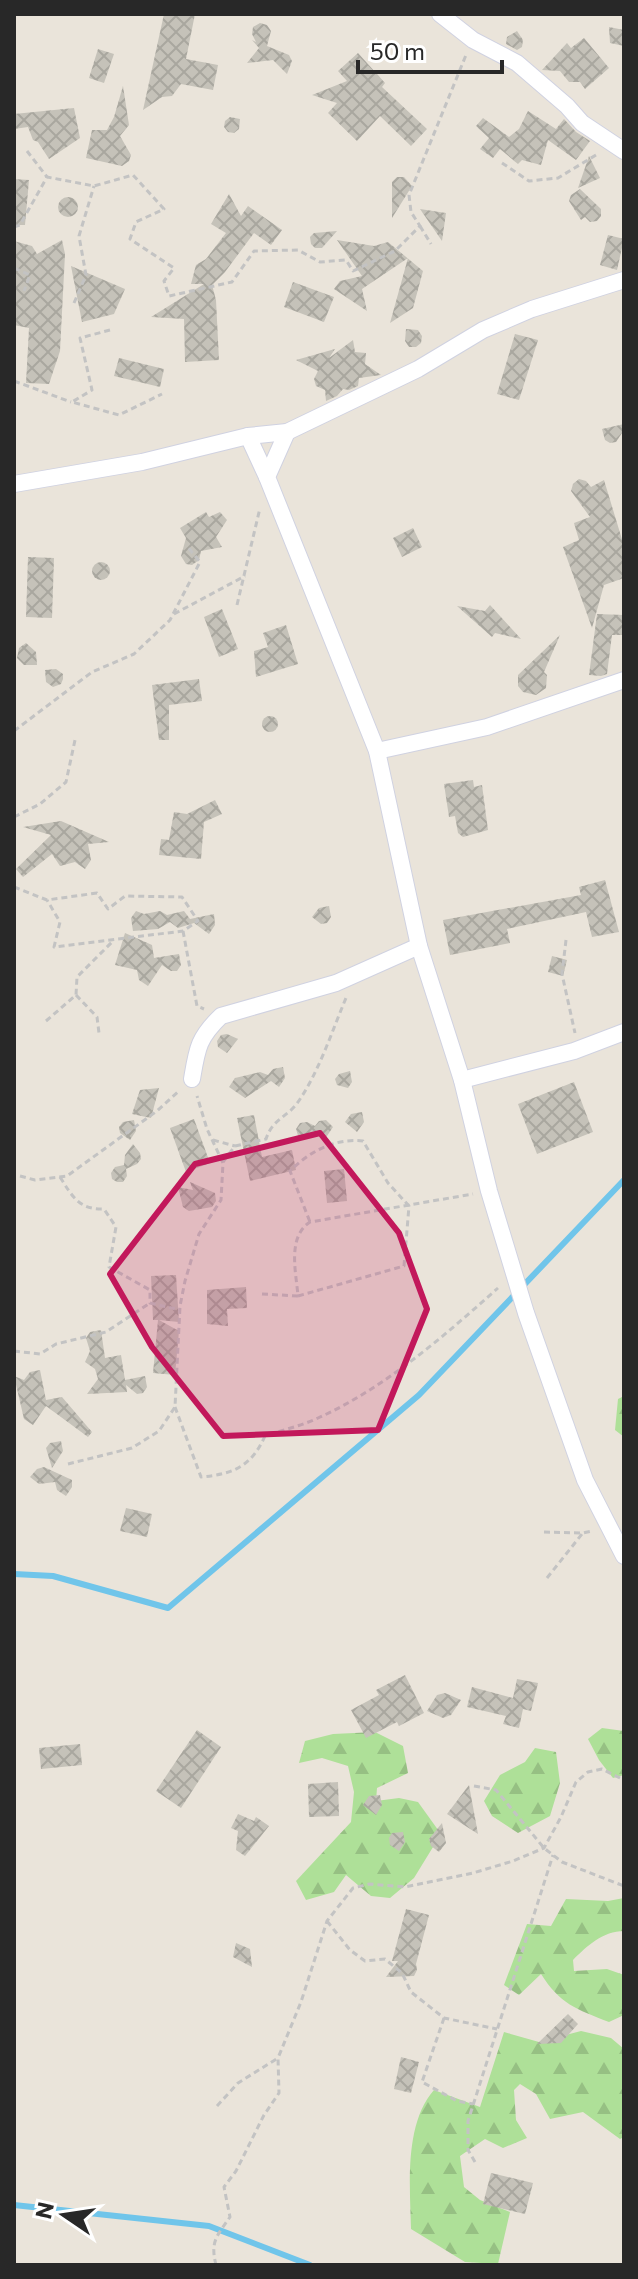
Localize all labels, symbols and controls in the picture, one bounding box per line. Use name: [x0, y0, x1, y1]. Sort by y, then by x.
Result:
scale bar: [358, 24, 502, 74]
text: 50 m: [370, 36, 425, 65]
north arrow: [24, 2175, 104, 2255]
text: N: [29, 2199, 59, 2221]

